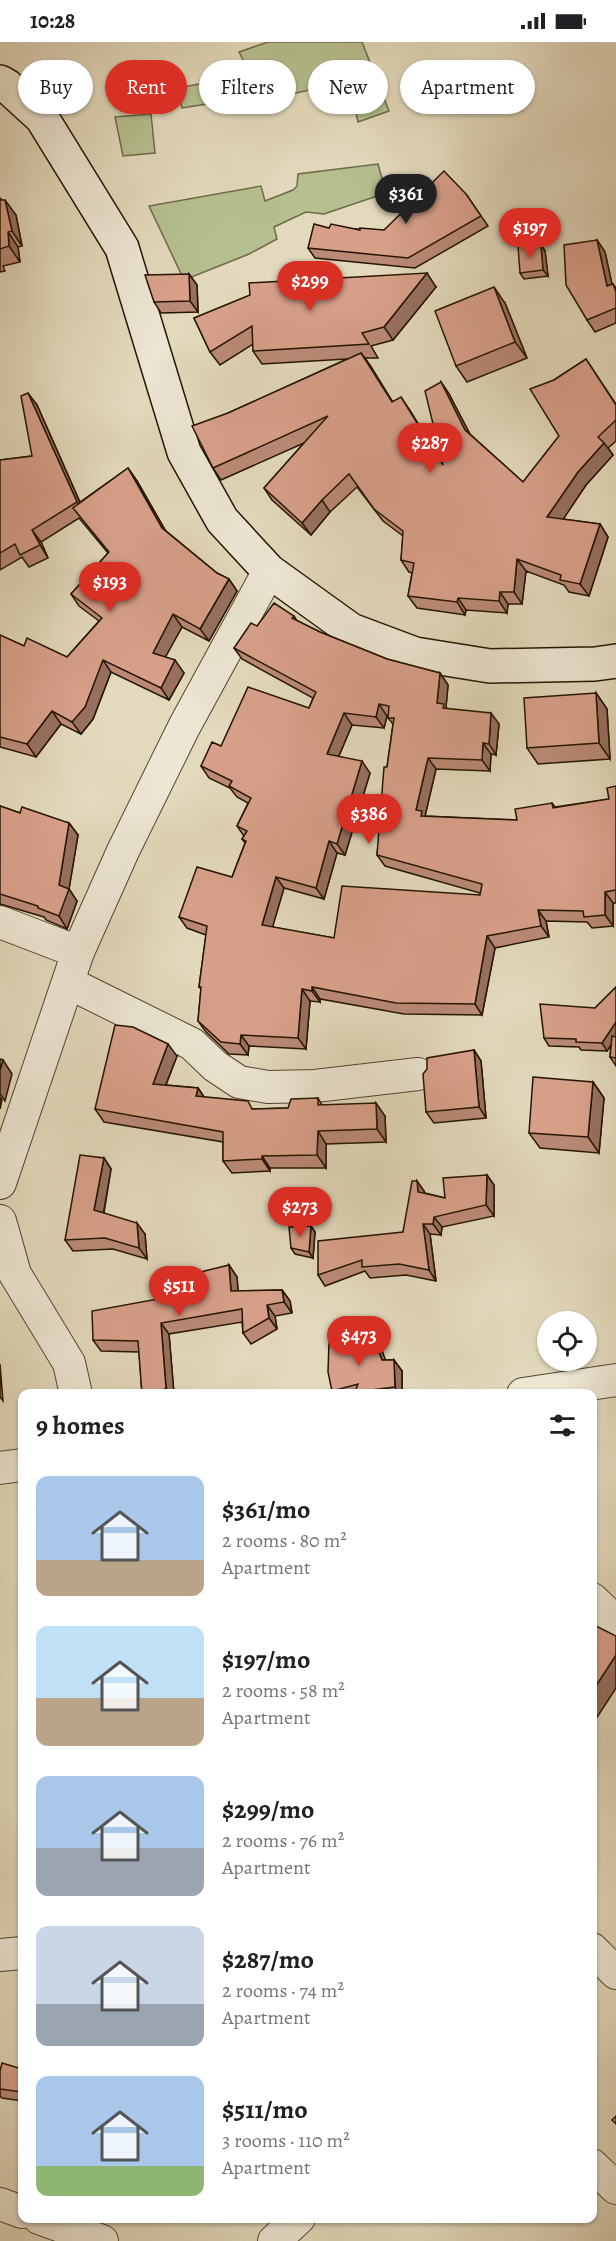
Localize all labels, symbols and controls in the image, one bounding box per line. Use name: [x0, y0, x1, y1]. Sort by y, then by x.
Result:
text: 10:28: [30, 6, 75, 36]
chip: Buy: [18, 60, 93, 114]
chip: Rent: [105, 60, 187, 114]
chip: Filters: [199, 60, 296, 114]
chip: New: [308, 60, 388, 114]
chip: Apartment: [400, 60, 535, 114]
pin: $361: [370, 174, 442, 225]
text: $361: [389, 180, 423, 207]
pin: $197: [494, 208, 566, 259]
text: $197: [513, 214, 547, 241]
pin: $299: [274, 261, 346, 312]
text: $299: [291, 267, 329, 294]
pin: $287: [394, 423, 466, 474]
text: $287: [411, 429, 449, 456]
pin: $193: [74, 562, 146, 613]
text: $193: [93, 568, 127, 595]
pin: $386: [333, 794, 405, 845]
text: $386: [351, 800, 387, 827]
pin: $273: [264, 1187, 336, 1238]
text: $273: [282, 1193, 318, 1220]
pin: $511: [143, 1266, 215, 1317]
text: $511: [163, 1272, 195, 1299]
map controls: [537, 1311, 597, 1371]
button: locate: [537, 1311, 597, 1371]
pin: $473: [323, 1316, 395, 1367]
text: $473: [341, 1322, 377, 1349]
text: 9 homes: [36, 1408, 125, 1443]
icon: filters: [546, 1409, 579, 1442]
text: $361/mo: [222, 1492, 311, 1527]
icon: home: [84, 1500, 156, 1572]
text: 2 rooms · 80 m²: [222, 1527, 347, 1554]
text: Apartment: [222, 1554, 311, 1581]
text: $197/mo: [222, 1642, 310, 1677]
icon: home: [84, 1650, 156, 1722]
text: 2 rooms · 58 m²: [222, 1677, 345, 1704]
text: Apartment: [222, 1704, 311, 1731]
text: $299/mo: [222, 1792, 315, 1827]
icon: home: [84, 1800, 156, 1872]
text: 2 rooms · 76 m²: [222, 1827, 344, 1854]
text: Apartment: [222, 1854, 311, 1881]
text: $287/mo: [222, 1942, 314, 1977]
icon: home: [84, 1950, 156, 2022]
text: 2 rooms · 74 m²: [222, 1977, 344, 2004]
text: Apartment: [222, 2004, 311, 2031]
text: $511/mo: [222, 2092, 308, 2127]
icon: home: [84, 2100, 156, 2172]
text: 3 rooms · 110 m²: [222, 2127, 350, 2154]
text: Apartment: [222, 2154, 311, 2181]

